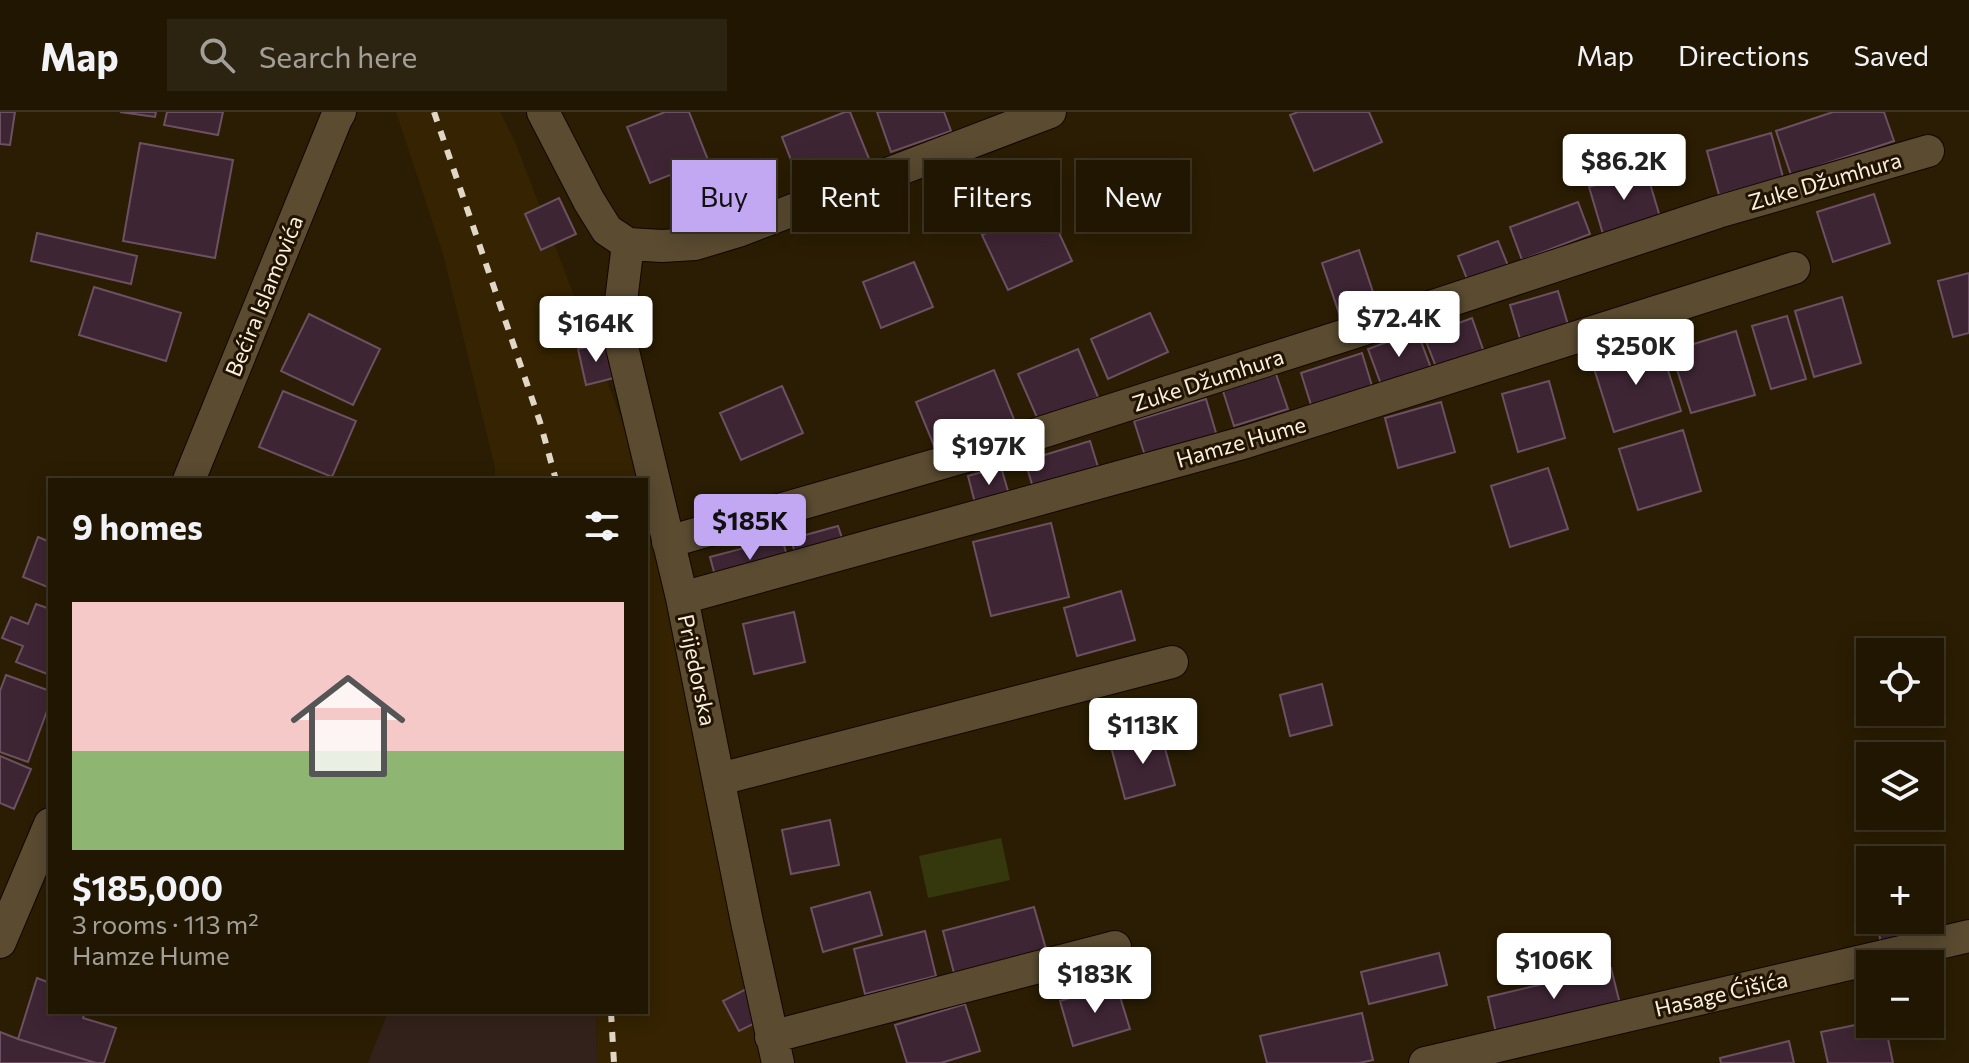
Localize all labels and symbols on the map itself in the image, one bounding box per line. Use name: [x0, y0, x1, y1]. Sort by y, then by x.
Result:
pin: $86.2K: [1559, 134, 1689, 202]
street label: Zuke Džumhura: [1745, 146, 1904, 215]
street label: Bećira Islamovića: [219, 211, 308, 380]
pin: $72.4K: [1334, 291, 1464, 359]
pin: $164K: [540, 296, 652, 364]
pin: $250K: [1580, 319, 1692, 387]
street label: Zuke Džumhura: [1129, 342, 1287, 417]
street label: Hamze Hume: [1173, 410, 1309, 473]
pin: $197K: [933, 419, 1045, 487]
pin: $185K: [694, 494, 806, 562]
street label: Prijedorska: [673, 612, 722, 728]
pin: $113K: [1087, 698, 1199, 766]
pin: $106K: [1498, 933, 1610, 1001]
pin: $183K: [1039, 947, 1151, 1015]
street label: Hasage Ćišića: [1652, 965, 1790, 1022]

